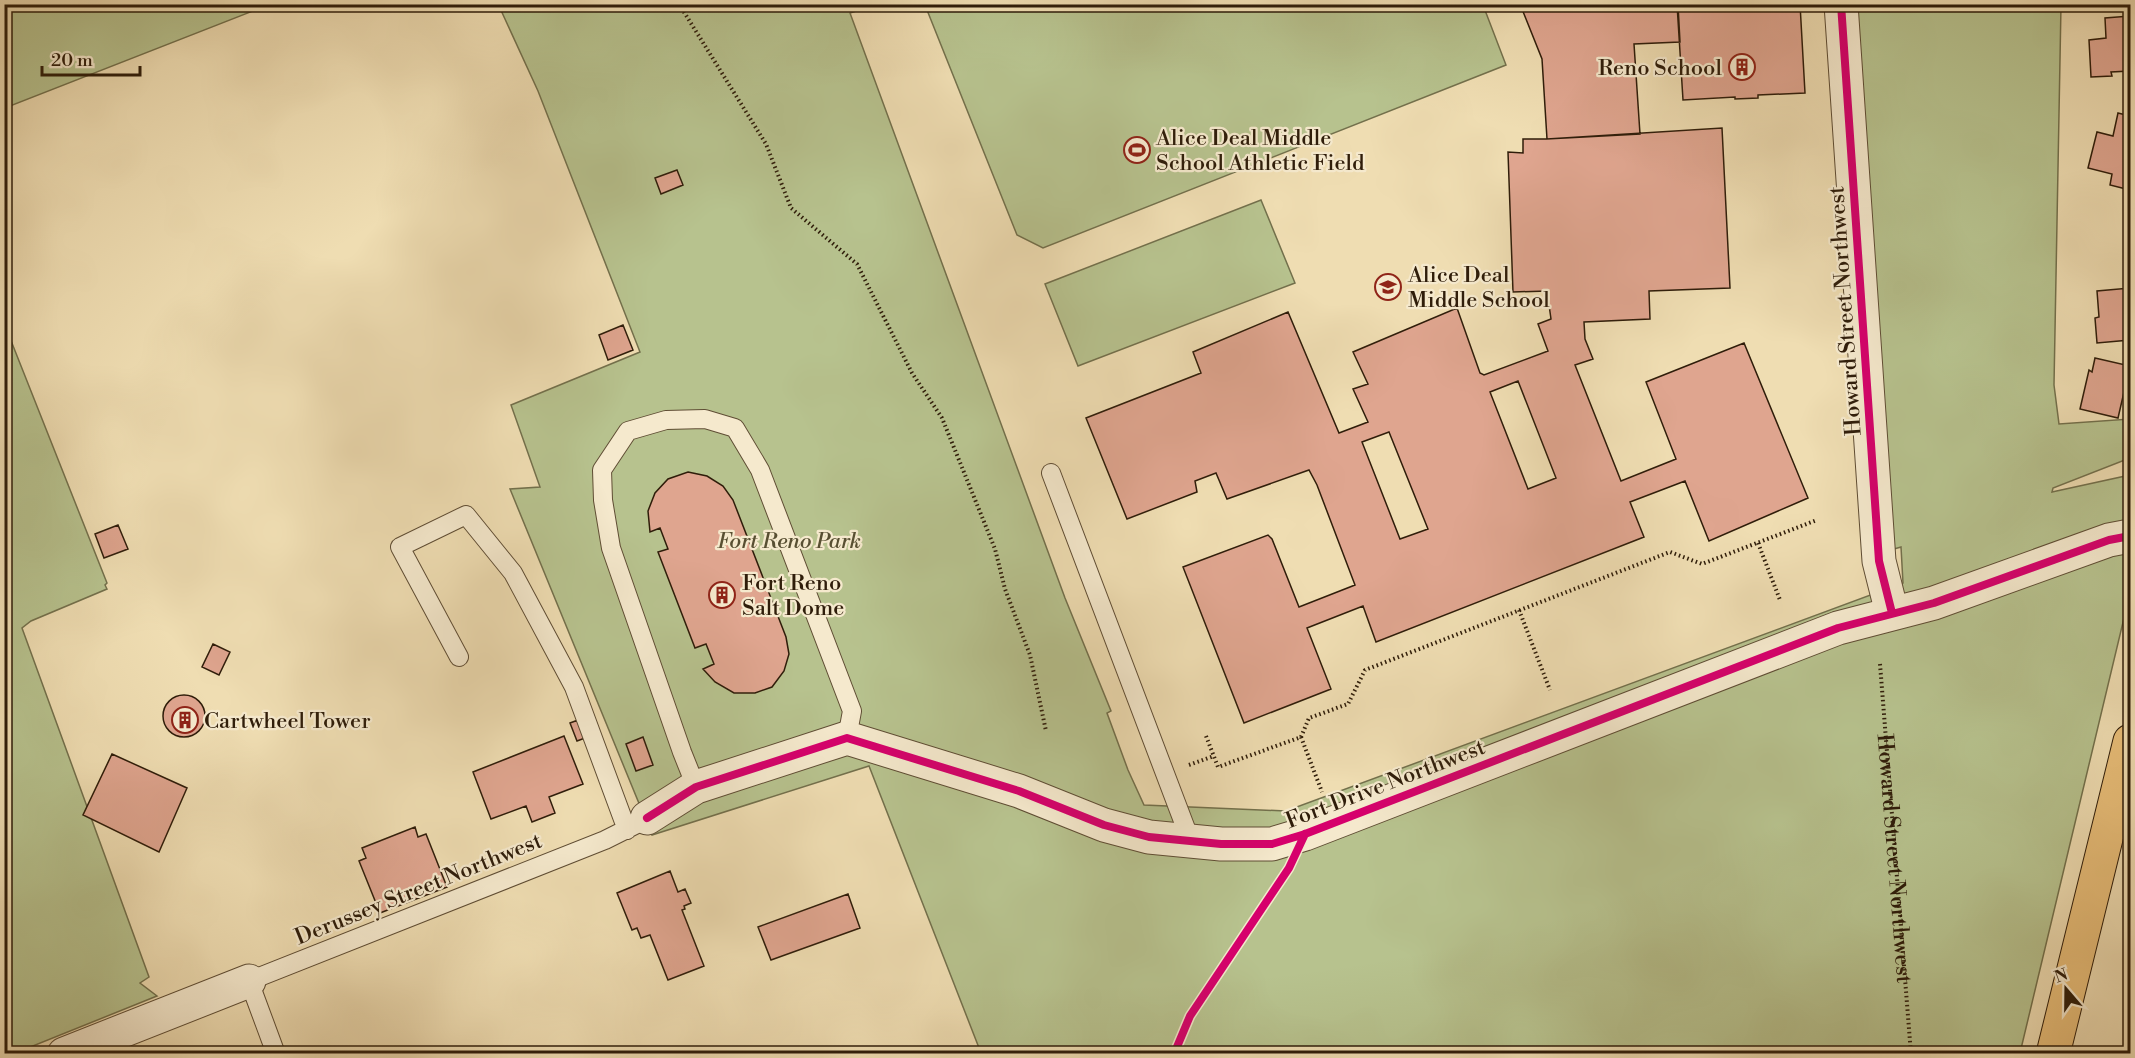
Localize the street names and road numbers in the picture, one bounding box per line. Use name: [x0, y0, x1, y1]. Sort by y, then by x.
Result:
street label: Howard Street Northwest: [1823, 185, 1868, 437]
street label: Howard Street Northwest: [1871, 733, 1917, 985]
street label: Fort Drive Northwest: [1282, 734, 1489, 835]
street label: Derussey Street Northwest: [291, 827, 546, 951]

